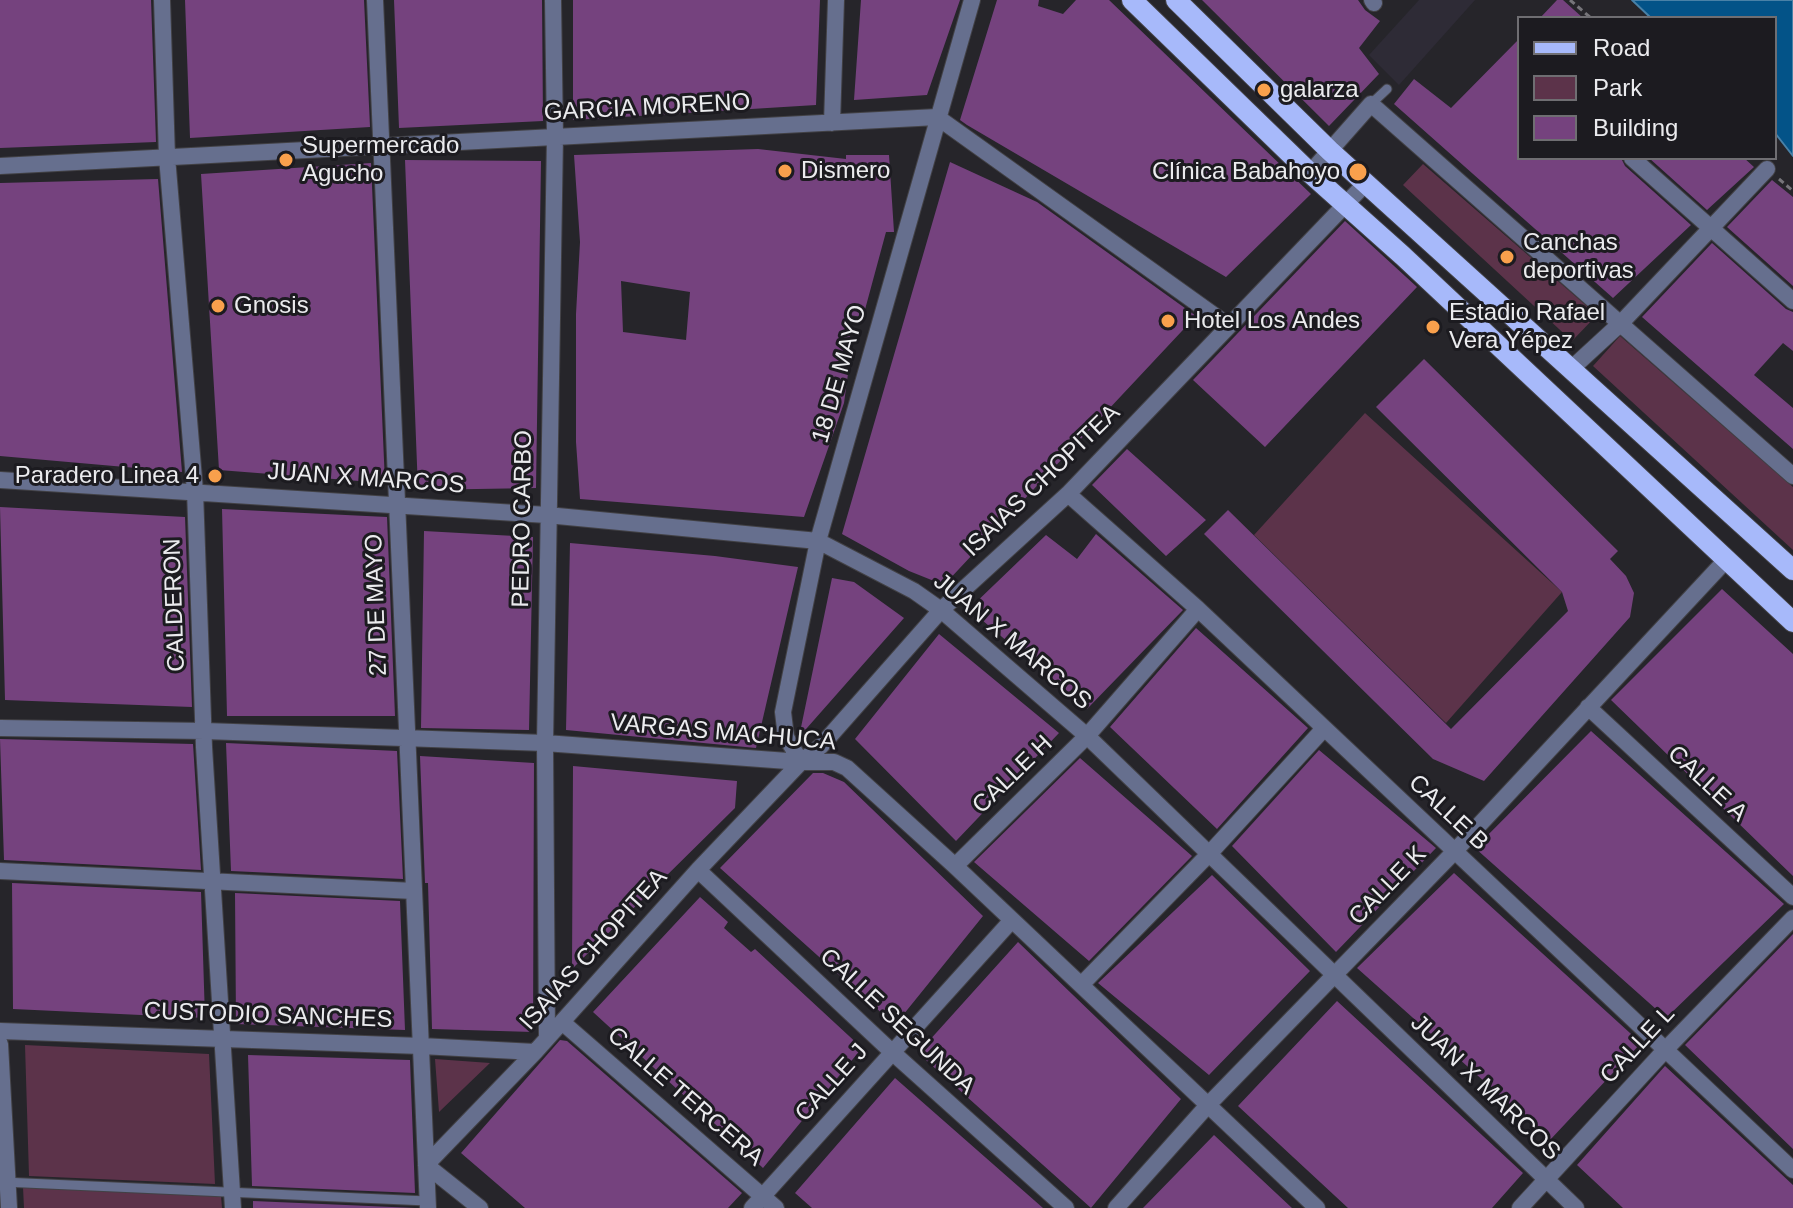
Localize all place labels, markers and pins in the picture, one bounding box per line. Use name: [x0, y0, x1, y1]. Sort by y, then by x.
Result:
place label: galarza: [1280, 76, 1359, 104]
marker: galarza: [1255, 81, 1273, 99]
place label: Supermercado Agucho: [302, 132, 459, 188]
marker: Supermercado Agucho: [277, 151, 295, 169]
place label: Dismero: [801, 157, 890, 185]
place label: Clínica Babahoyo: [1152, 158, 1340, 186]
marker: Clínica Babahoyo: [1347, 161, 1369, 183]
marker: Dismero: [776, 162, 794, 180]
place label: Canchas deportivas: [1523, 229, 1634, 285]
marker: Canchas deportivas: [1498, 248, 1516, 266]
place label: Gnosis: [234, 292, 309, 320]
marker: Gnosis: [209, 297, 227, 315]
place label: Estadio Rafael Vera Yépez: [1449, 299, 1605, 355]
place label: Hotel Los Andes: [1184, 307, 1360, 335]
marker: Hotel Los Andes: [1159, 312, 1177, 330]
marker: Estadio Rafael Vera Yépez: [1424, 318, 1442, 336]
place label: Paradero Linea 4: [15, 462, 199, 490]
marker: Paradero Linea 4: [206, 467, 224, 485]

